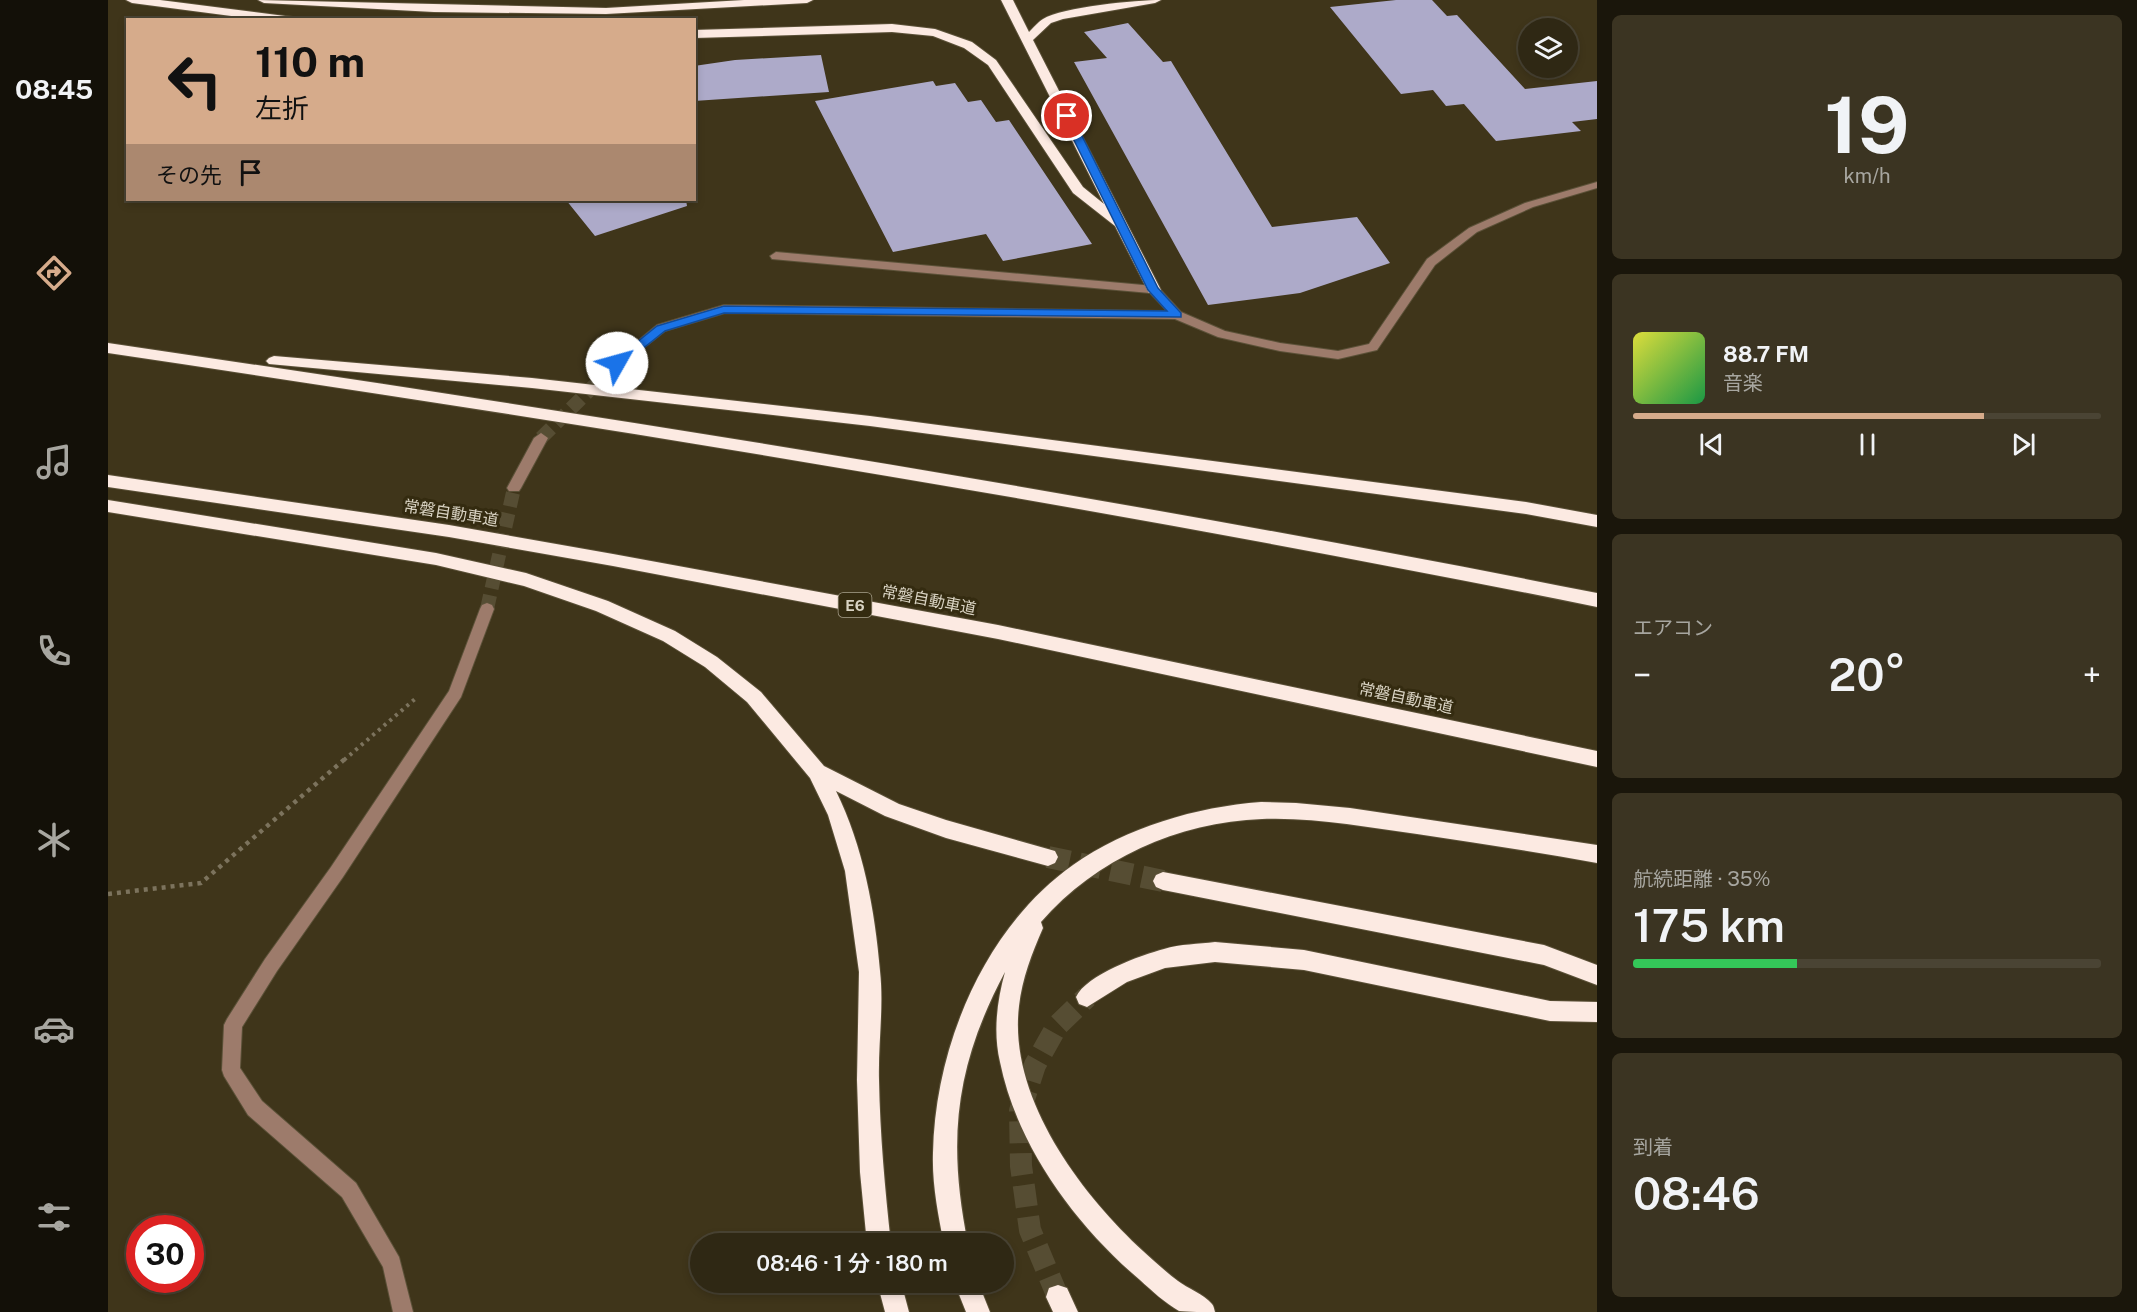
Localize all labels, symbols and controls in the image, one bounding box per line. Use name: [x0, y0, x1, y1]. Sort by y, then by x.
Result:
map controls: [1518, 18, 1578, 78]
button: layers: [1518, 18, 1578, 78]
text: 110 m: [255, 37, 365, 86]
icon: left: [156, 42, 234, 120]
text: 08:45: [15, 73, 93, 105]
text: 19: [1825, 79, 1909, 171]
pin: [1041, 90, 1092, 141]
text: 左折: [255, 92, 309, 124]
icon: arrive: [1050, 99, 1083, 132]
icon: arrive: [234, 156, 267, 189]
text: その先: [156, 162, 222, 188]
text: km/h: [1843, 164, 1891, 188]
icon: directions: [33, 252, 75, 294]
position arrow: [585, 331, 649, 395]
text: 88.7 FM: [1723, 341, 1809, 367]
text: 音楽: [1723, 371, 1763, 395]
icon: previous: [1695, 428, 1728, 461]
icon: pause: [1851, 428, 1884, 461]
icon: next: [2007, 428, 2040, 461]
icon: music: [33, 441, 75, 483]
street label: 常磐自動車道: [402, 496, 500, 530]
street label: 常磐自動車道: [880, 582, 978, 618]
road number: E6: [838, 593, 872, 617]
text: エアコン: [1633, 616, 1713, 640]
icon: phone: [33, 630, 75, 672]
text: 20°: [1828, 648, 1906, 701]
text: −: [1633, 656, 1651, 694]
text: +: [2083, 656, 2101, 694]
street label: 常磐自動車道: [1357, 679, 1455, 717]
icon: climate: [33, 819, 75, 861]
text: 航続距離 · 35%: [1633, 867, 1771, 891]
text: 175 km: [1633, 899, 1785, 952]
icon: car: [33, 1008, 75, 1050]
text: 到着: [1633, 1135, 1673, 1159]
text: 08:46: [1633, 1167, 1760, 1220]
icon: filters: [33, 1196, 75, 1238]
speed limit sign: 30: [126, 1215, 204, 1293]
text: 08:46 · 1 分 · 180 m: [756, 1250, 948, 1276]

